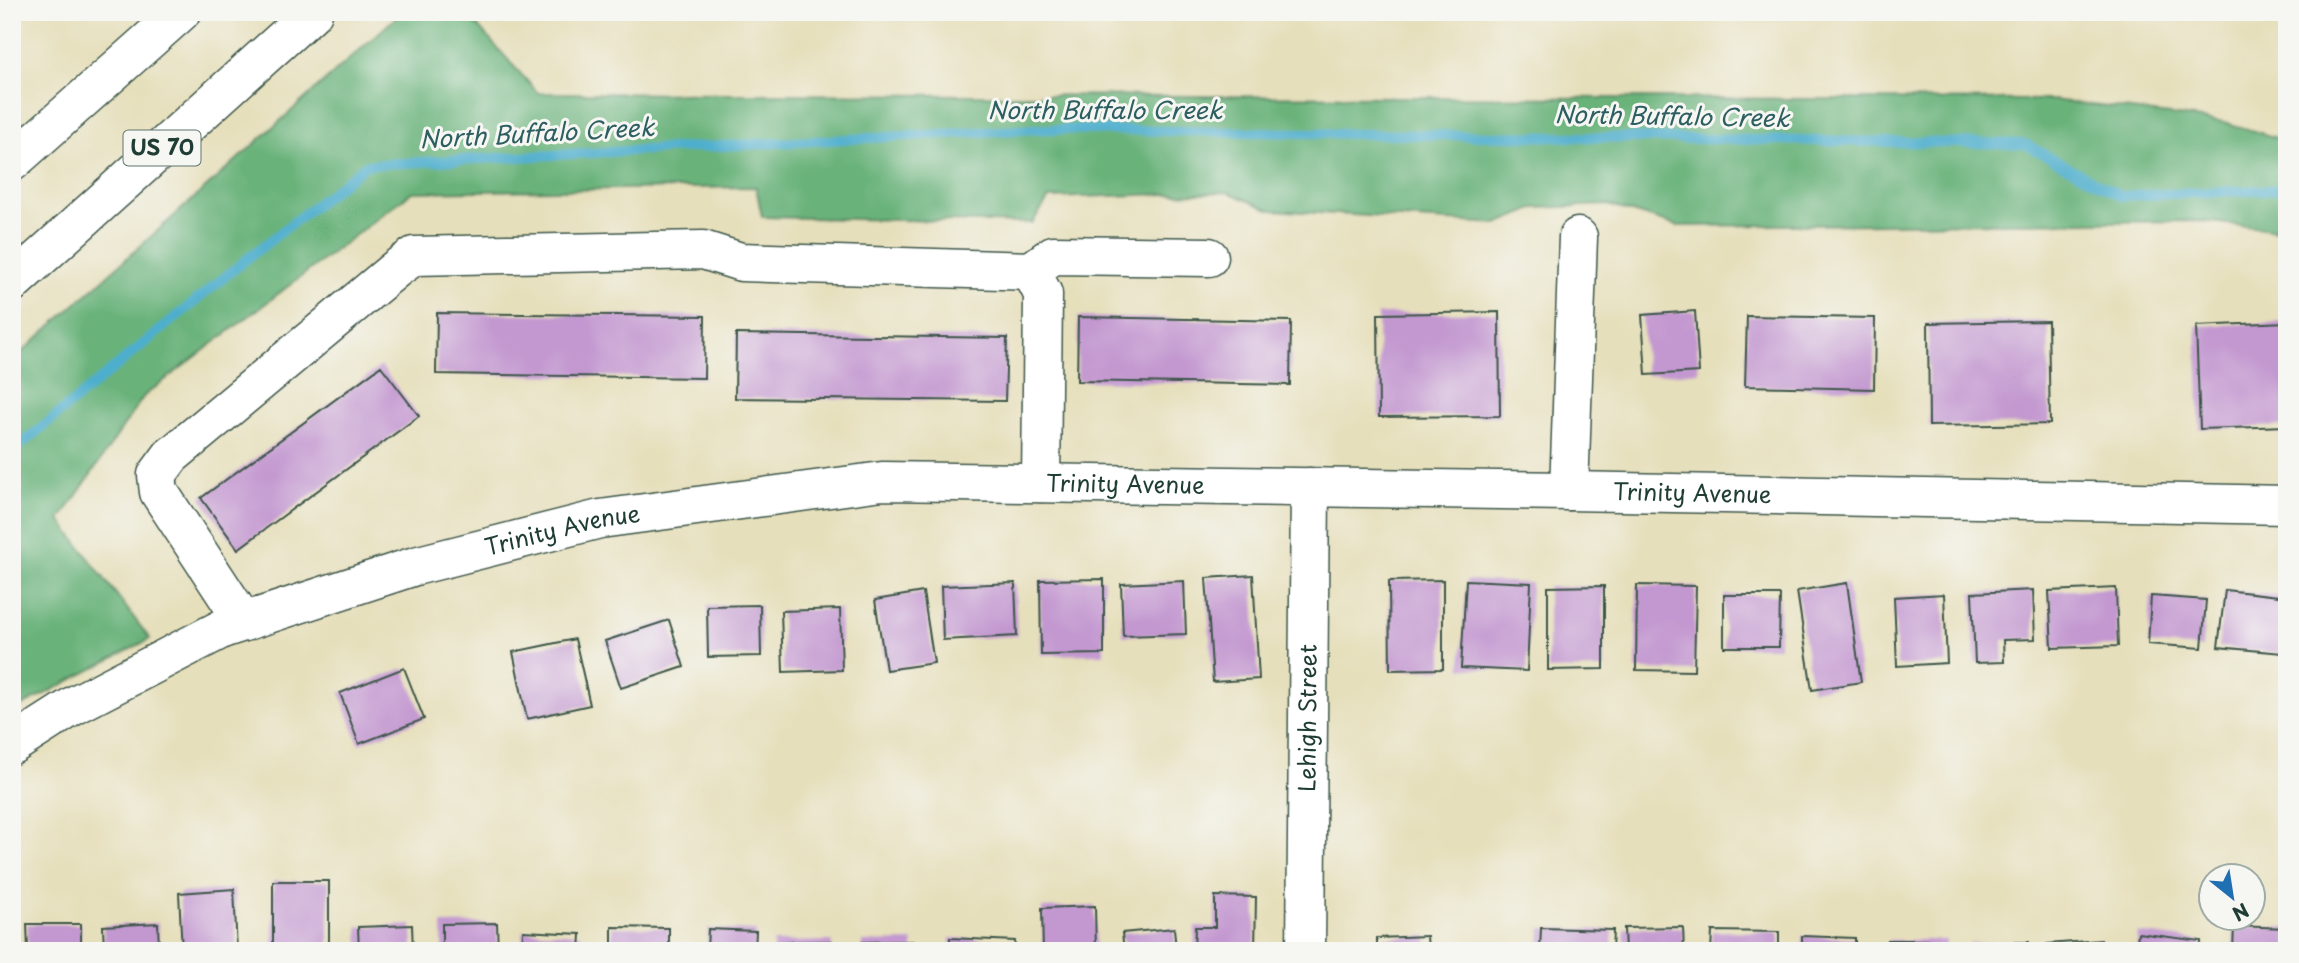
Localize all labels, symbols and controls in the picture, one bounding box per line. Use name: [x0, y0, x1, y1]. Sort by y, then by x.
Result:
water label: North Buffalo Creek: [988, 91, 1224, 127]
water label: North Buffalo Creek: [1554, 95, 1791, 135]
water label: North Buffalo Creek: [419, 108, 657, 156]
road number: US 70: [124, 130, 200, 166]
street label: Trinity Avenue: [1046, 464, 1205, 502]
street label: Trinity Avenue: [1613, 473, 1772, 511]
street label: Trinity Avenue: [481, 495, 642, 564]
street label: Lehigh Street: [1288, 644, 1325, 792]
north arrow: [2198, 862, 2268, 932]
text: N: [2227, 897, 2255, 928]

